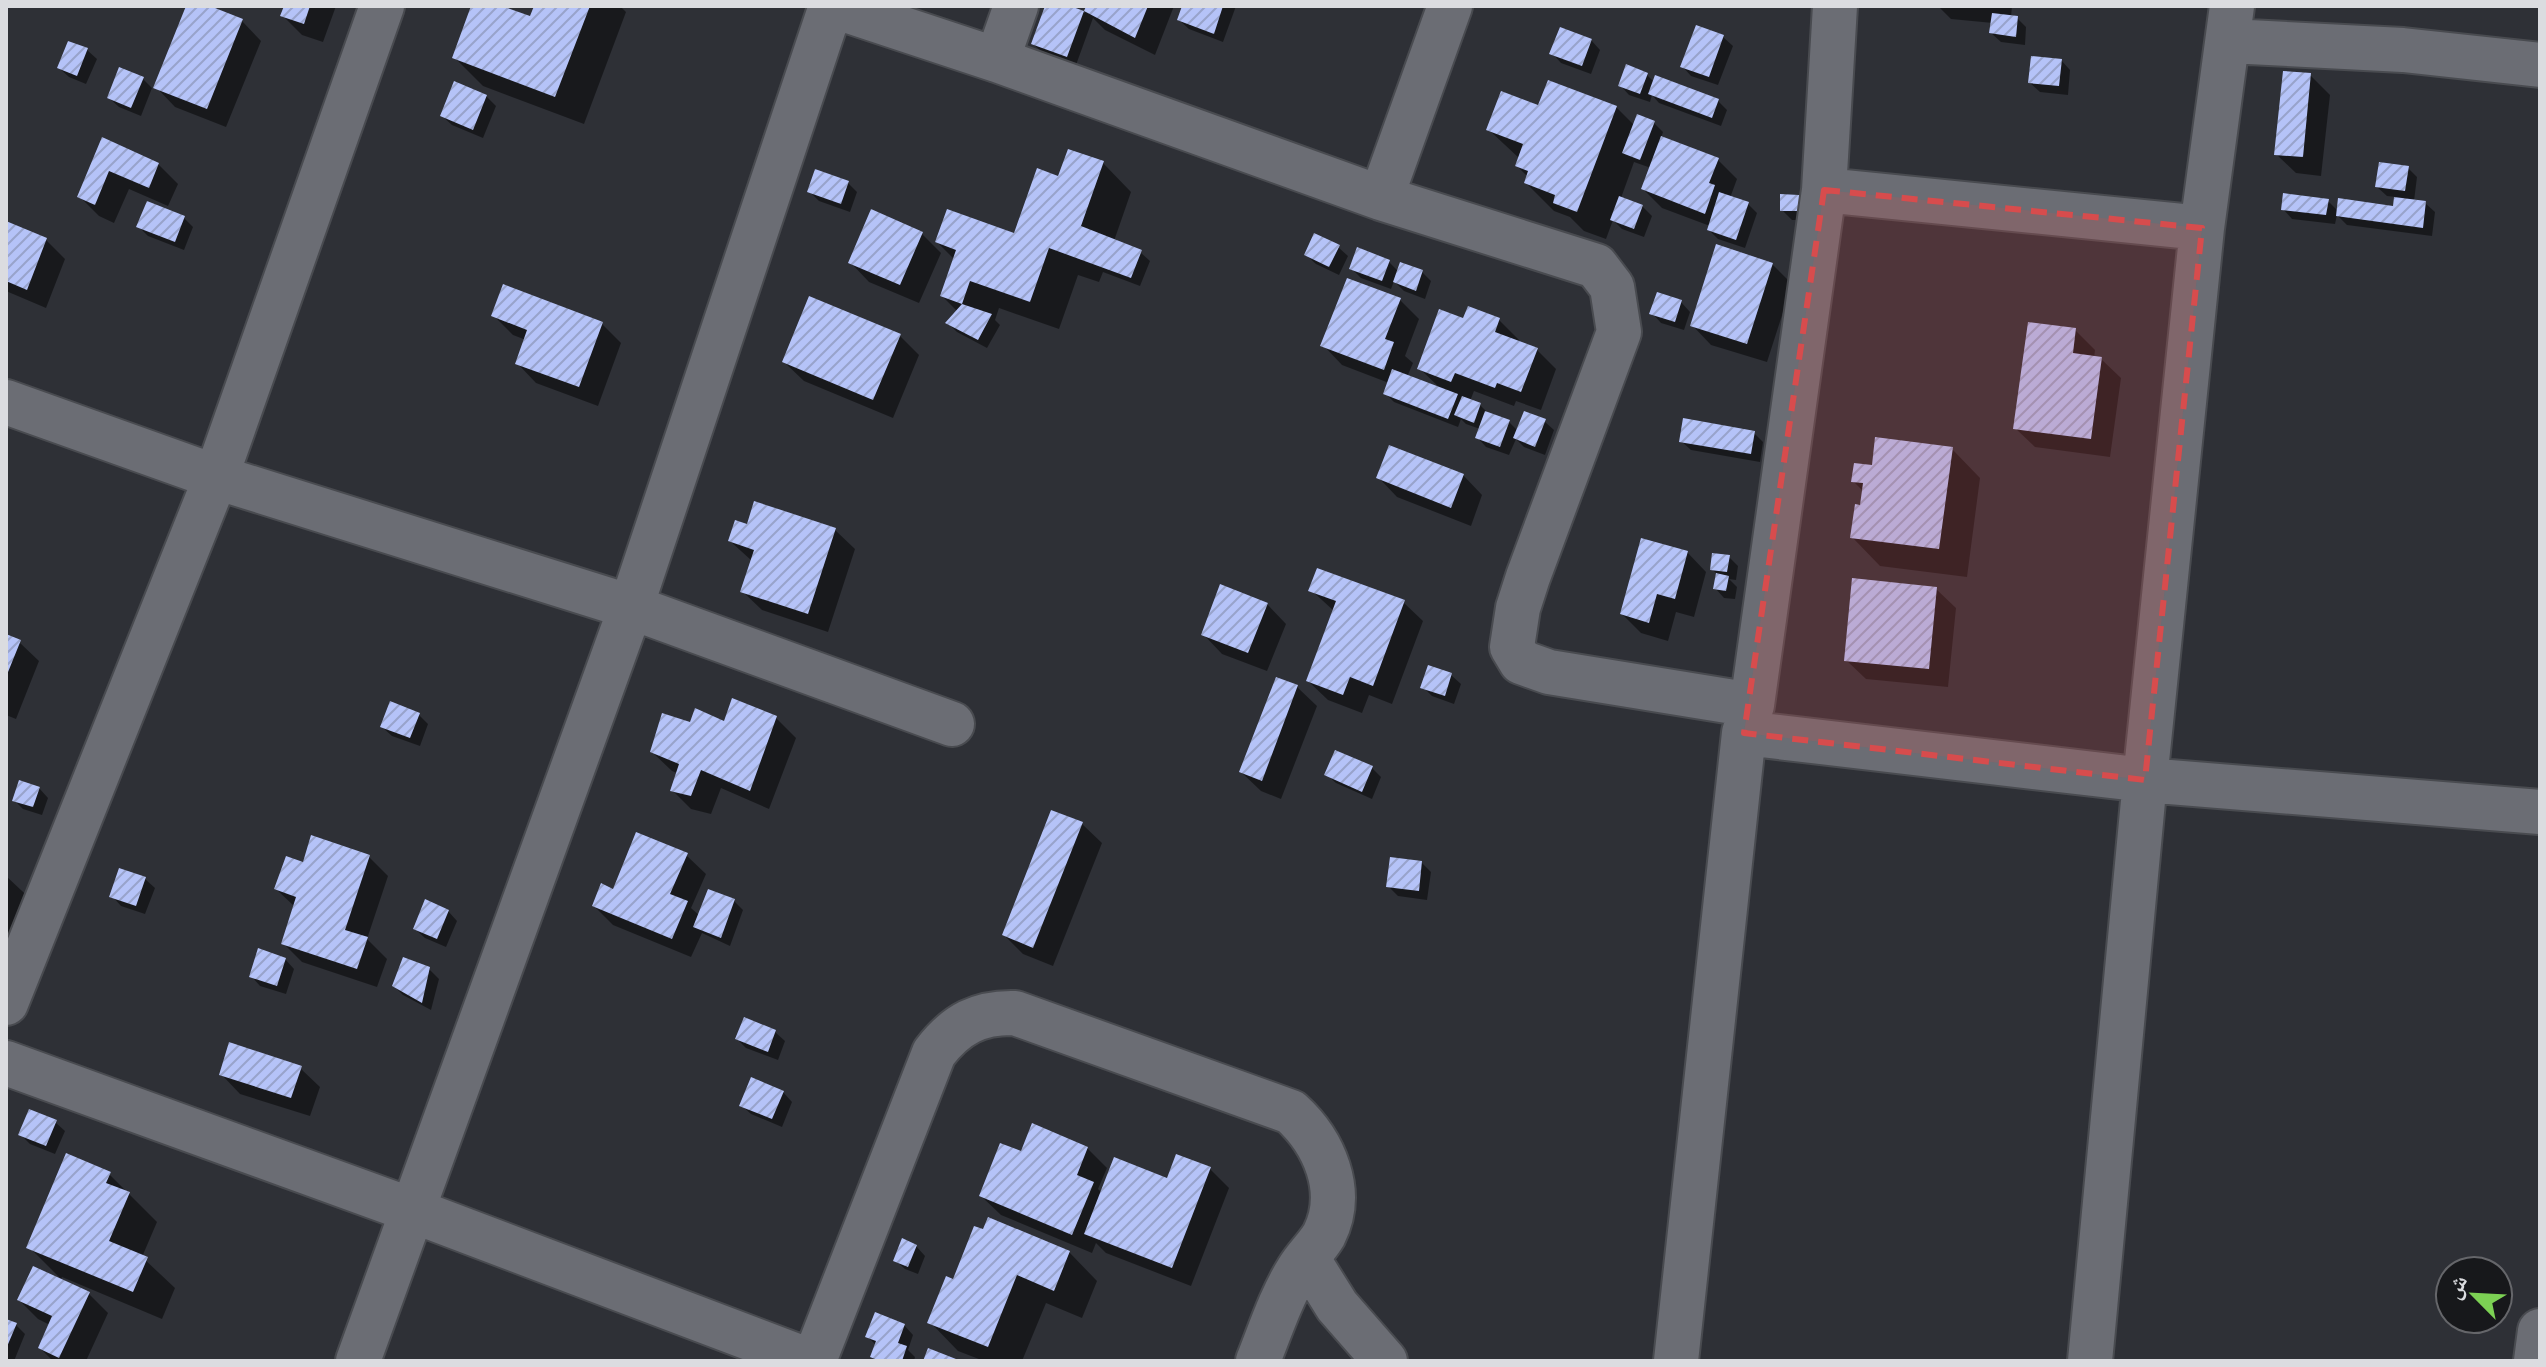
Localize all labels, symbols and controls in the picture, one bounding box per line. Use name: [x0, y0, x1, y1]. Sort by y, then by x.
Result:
north arrow: [2434, 1255, 2514, 1335]
text: ش: [2440, 1271, 2473, 1303]

